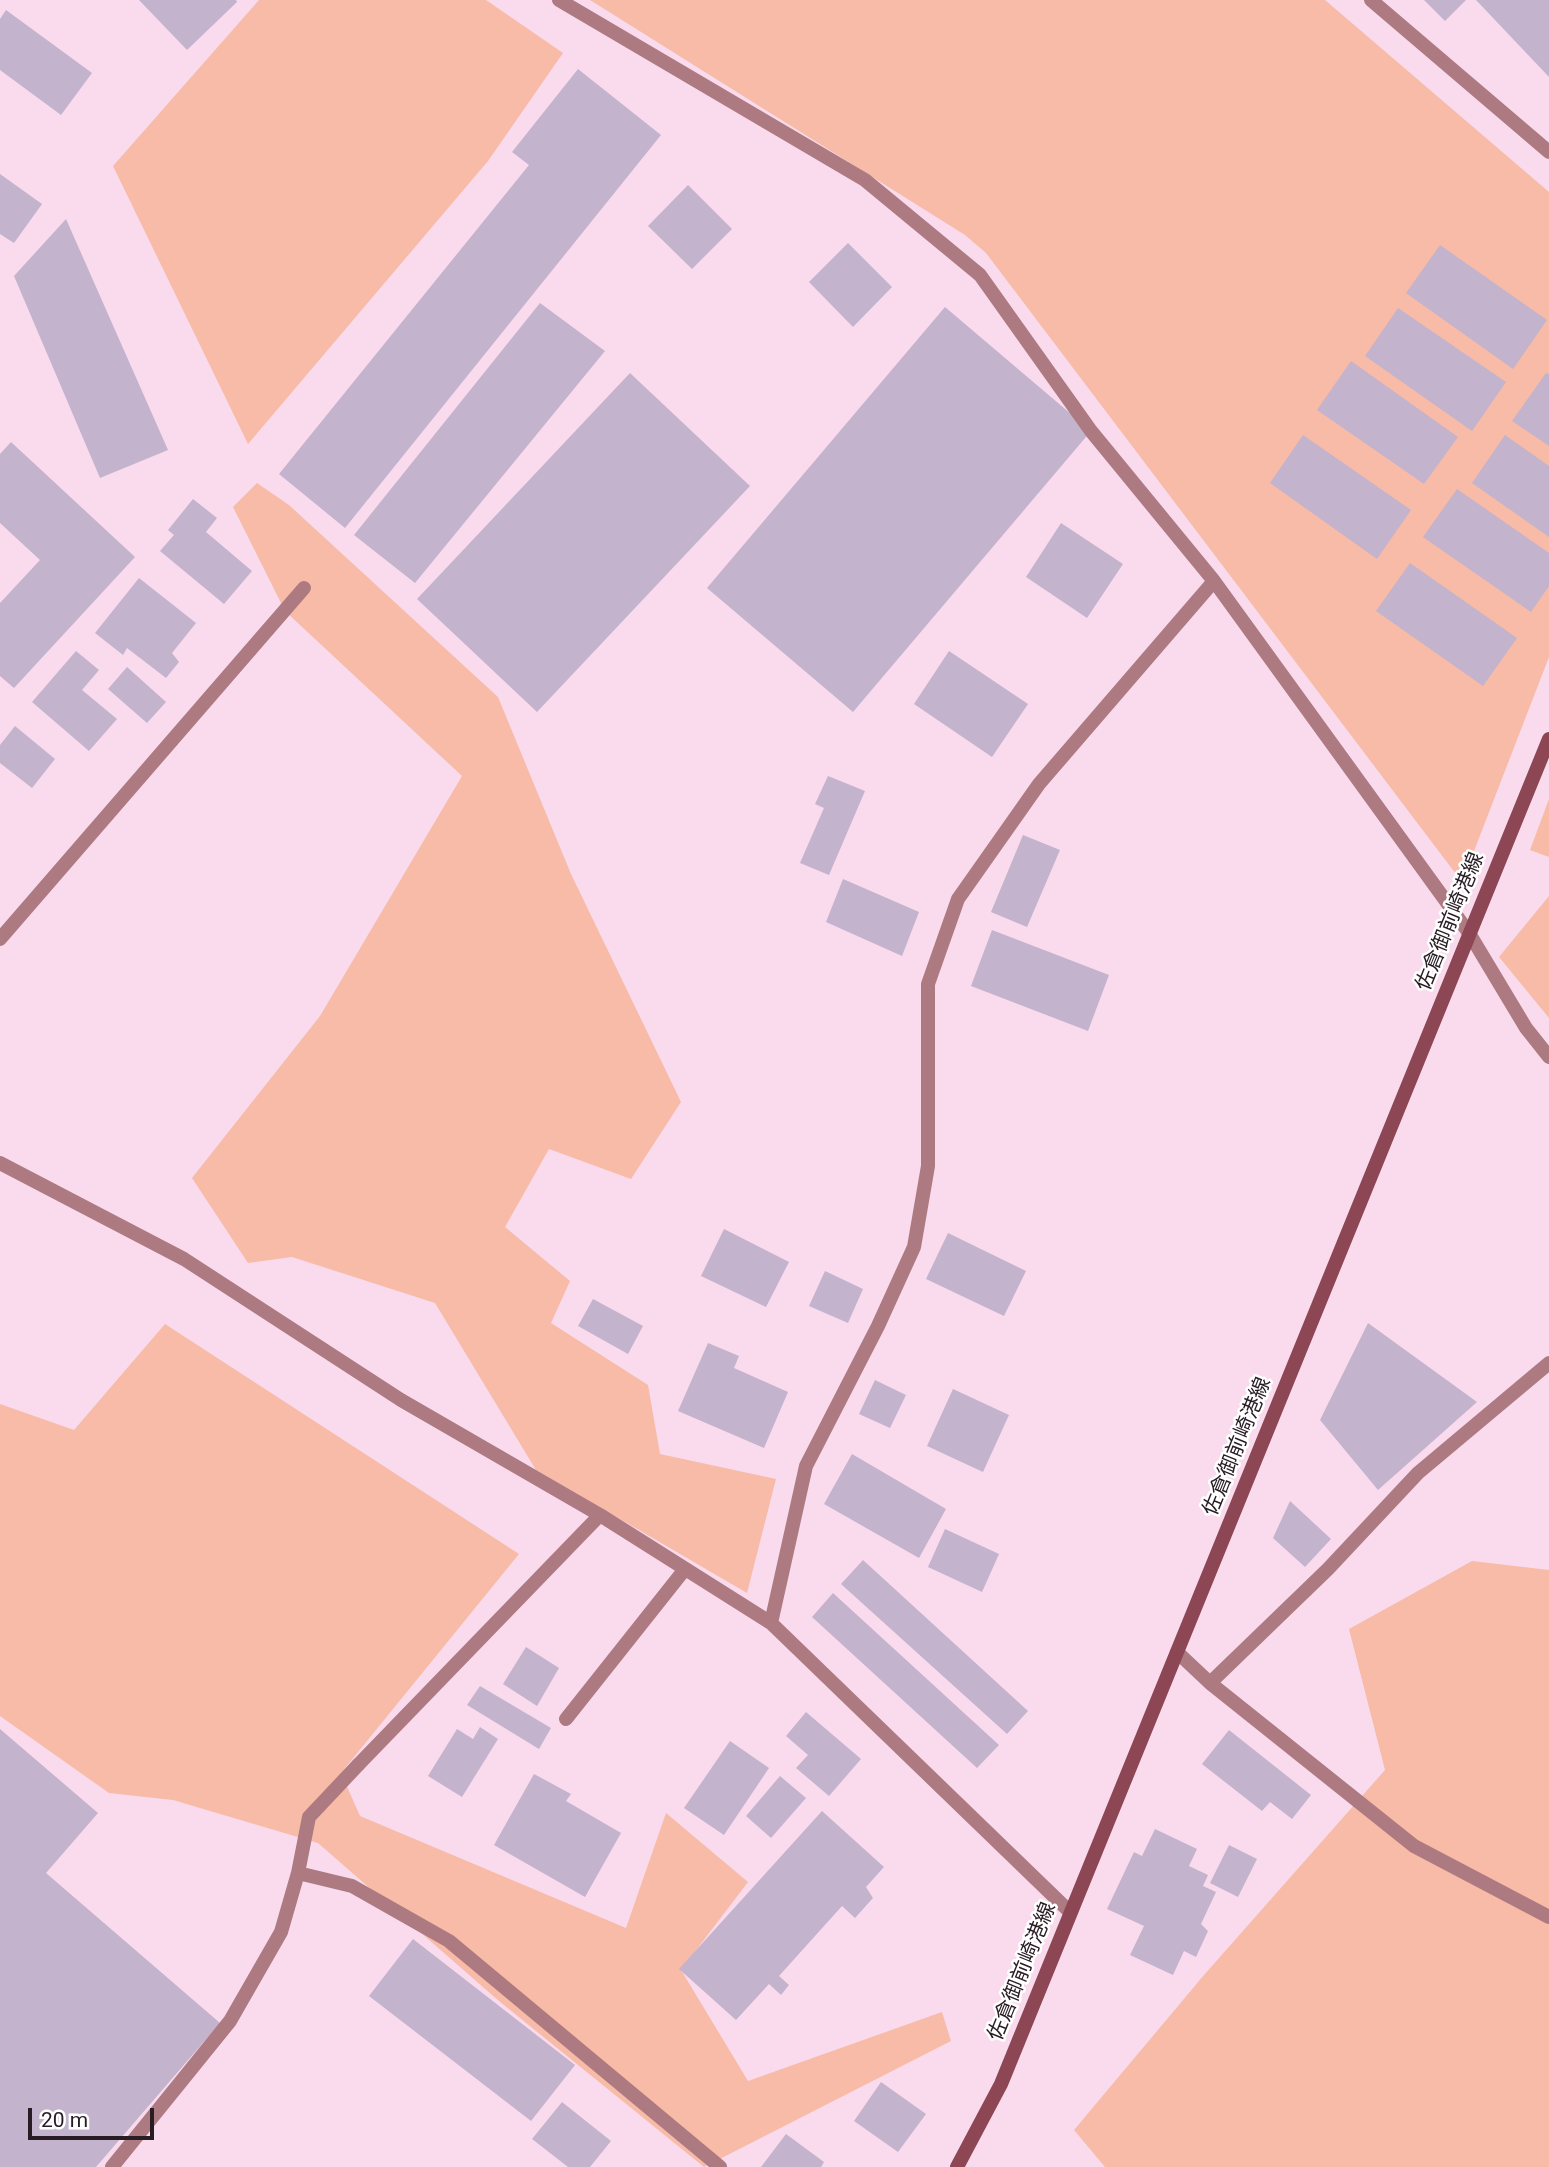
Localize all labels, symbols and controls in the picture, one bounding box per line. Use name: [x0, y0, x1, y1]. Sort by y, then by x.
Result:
street label: 佐倉御前崎港線: [1412, 849, 1490, 995]
street label: 佐倉御前崎港線: [1199, 1374, 1277, 1520]
street label: 佐倉御前崎港線: [984, 1899, 1062, 2045]
scale bar: [32, 2094, 158, 2138]
text: 20 m: [41, 2108, 88, 2132]

